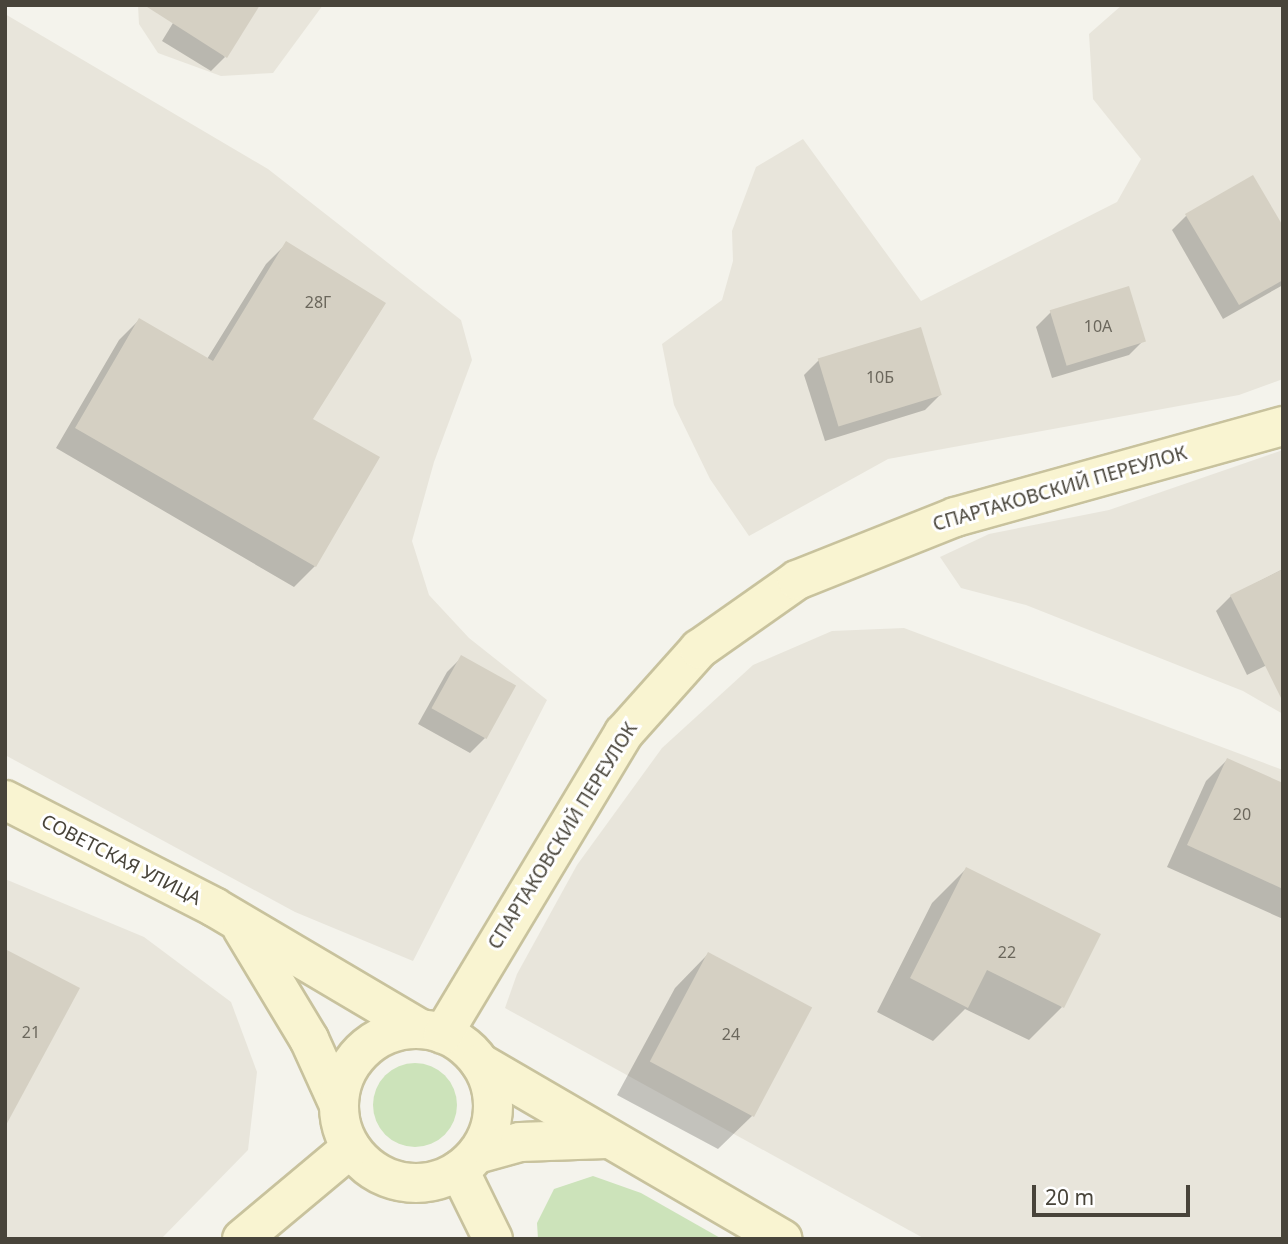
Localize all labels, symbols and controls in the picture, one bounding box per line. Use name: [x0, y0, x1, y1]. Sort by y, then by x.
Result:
house number: 28Г: [305, 292, 331, 312]
house number: 10А: [1084, 316, 1112, 336]
house number: 10Б: [866, 367, 894, 387]
street label: СПАРТАКОВСКИЙ ПЕРЕУЛОК: [930, 442, 1190, 536]
street label: СПАРТАКОВСКИЙ ПЕРЕУЛОК: [484, 718, 642, 954]
house number: 20: [1233, 804, 1251, 824]
street label: СОВЕТСКАЯ УЛИЦА: [37, 810, 205, 910]
house number: 22: [998, 942, 1016, 962]
house number: 21: [22, 1022, 40, 1042]
house number: 24: [722, 1024, 740, 1044]
scale bar: [1036, 1170, 1194, 1214]
text: 20 m: [1045, 1183, 1094, 1211]

